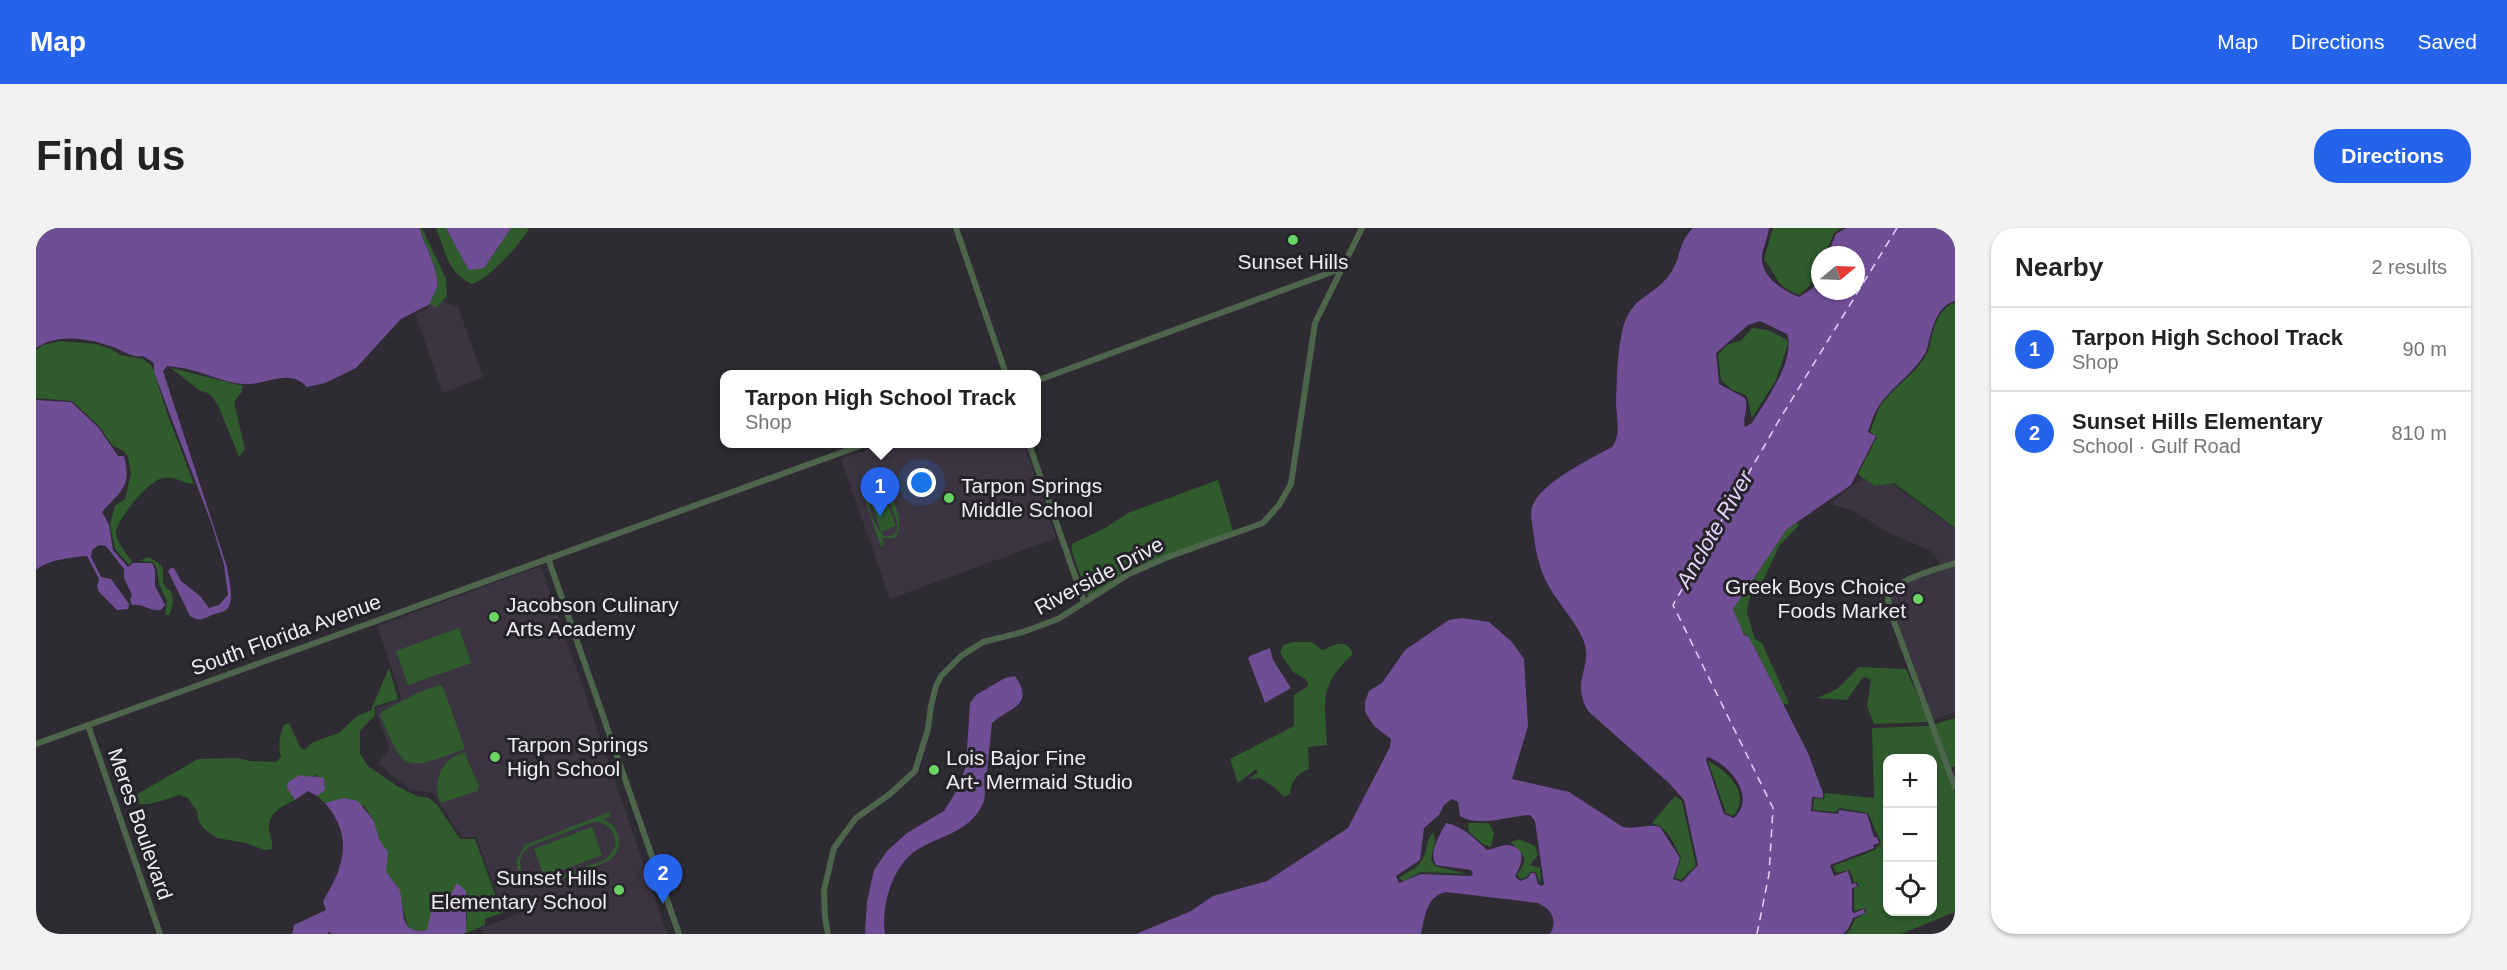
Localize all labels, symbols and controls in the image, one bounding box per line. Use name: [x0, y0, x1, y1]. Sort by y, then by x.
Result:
text: Map: [30, 26, 86, 57]
text: Map: [2217, 30, 2258, 53]
text: Directions: [2291, 30, 2384, 53]
text: Saved: [2417, 30, 2477, 53]
button: Directions: [2314, 129, 2471, 183]
text: Find us: [36, 132, 185, 179]
marker: Sunset Hills: [1286, 233, 1300, 247]
north arrow: [1811, 246, 1865, 300]
place label: Sunset Hills: [1238, 250, 1348, 273]
text: Nearby: [2015, 252, 2103, 282]
text: 2 results: [2371, 256, 2447, 278]
text: Tarpon High School Track: [2072, 325, 2343, 350]
text: 1: [2029, 338, 2040, 360]
text: 90 m: [2403, 338, 2447, 360]
text: Shop: [2072, 351, 2119, 373]
popup: [720, 370, 1041, 448]
text: Tarpon High School Track: [745, 385, 1016, 410]
text: Sunset Hills Elementary: [2072, 409, 2323, 434]
text: Shop: [745, 411, 792, 433]
text: 2: [2029, 422, 2040, 444]
text: 810 m: [2391, 422, 2447, 444]
text: School · Gulf Road: [2072, 435, 2241, 457]
water label: Anclote River: [1670, 465, 1759, 594]
pin: 1: [860, 468, 900, 517]
your location: [907, 468, 936, 497]
place label: Tarpon Springs Middle School: [961, 474, 1102, 521]
marker: Tarpon Springs Middle School: [942, 491, 956, 505]
street label: Riverside Drive: [1031, 532, 1167, 619]
place label: Greek Boys Choice Foods Market: [1725, 575, 1906, 622]
street label: South Florida Avenue: [188, 589, 384, 680]
marker: Greek Boys Choice Foods Market: [1911, 592, 1925, 606]
place label: Jacobson Culinary Arts Academy: [506, 593, 679, 640]
marker: Jacobson Culinary Arts Academy: [487, 610, 501, 624]
place label: Tarpon Springs High School: [507, 733, 648, 780]
street label: Meres Boulevard: [104, 745, 177, 903]
place label: Lois Bajor Fine Art- Mermaid Studio: [946, 746, 1133, 793]
marker: Tarpon Springs High School: [488, 750, 502, 764]
map controls: [1883, 754, 1937, 916]
button: +: [1883, 754, 1937, 808]
marker: Lois Bajor Fine Art- Mermaid Studio: [927, 763, 941, 777]
button: −: [1883, 808, 1937, 862]
pin: 2: [644, 854, 682, 904]
button: locate: [1883, 862, 1937, 916]
place label: Sunset Hills Elementary School: [431, 866, 607, 913]
marker: Sunset Hills Elementary School: [612, 883, 626, 897]

